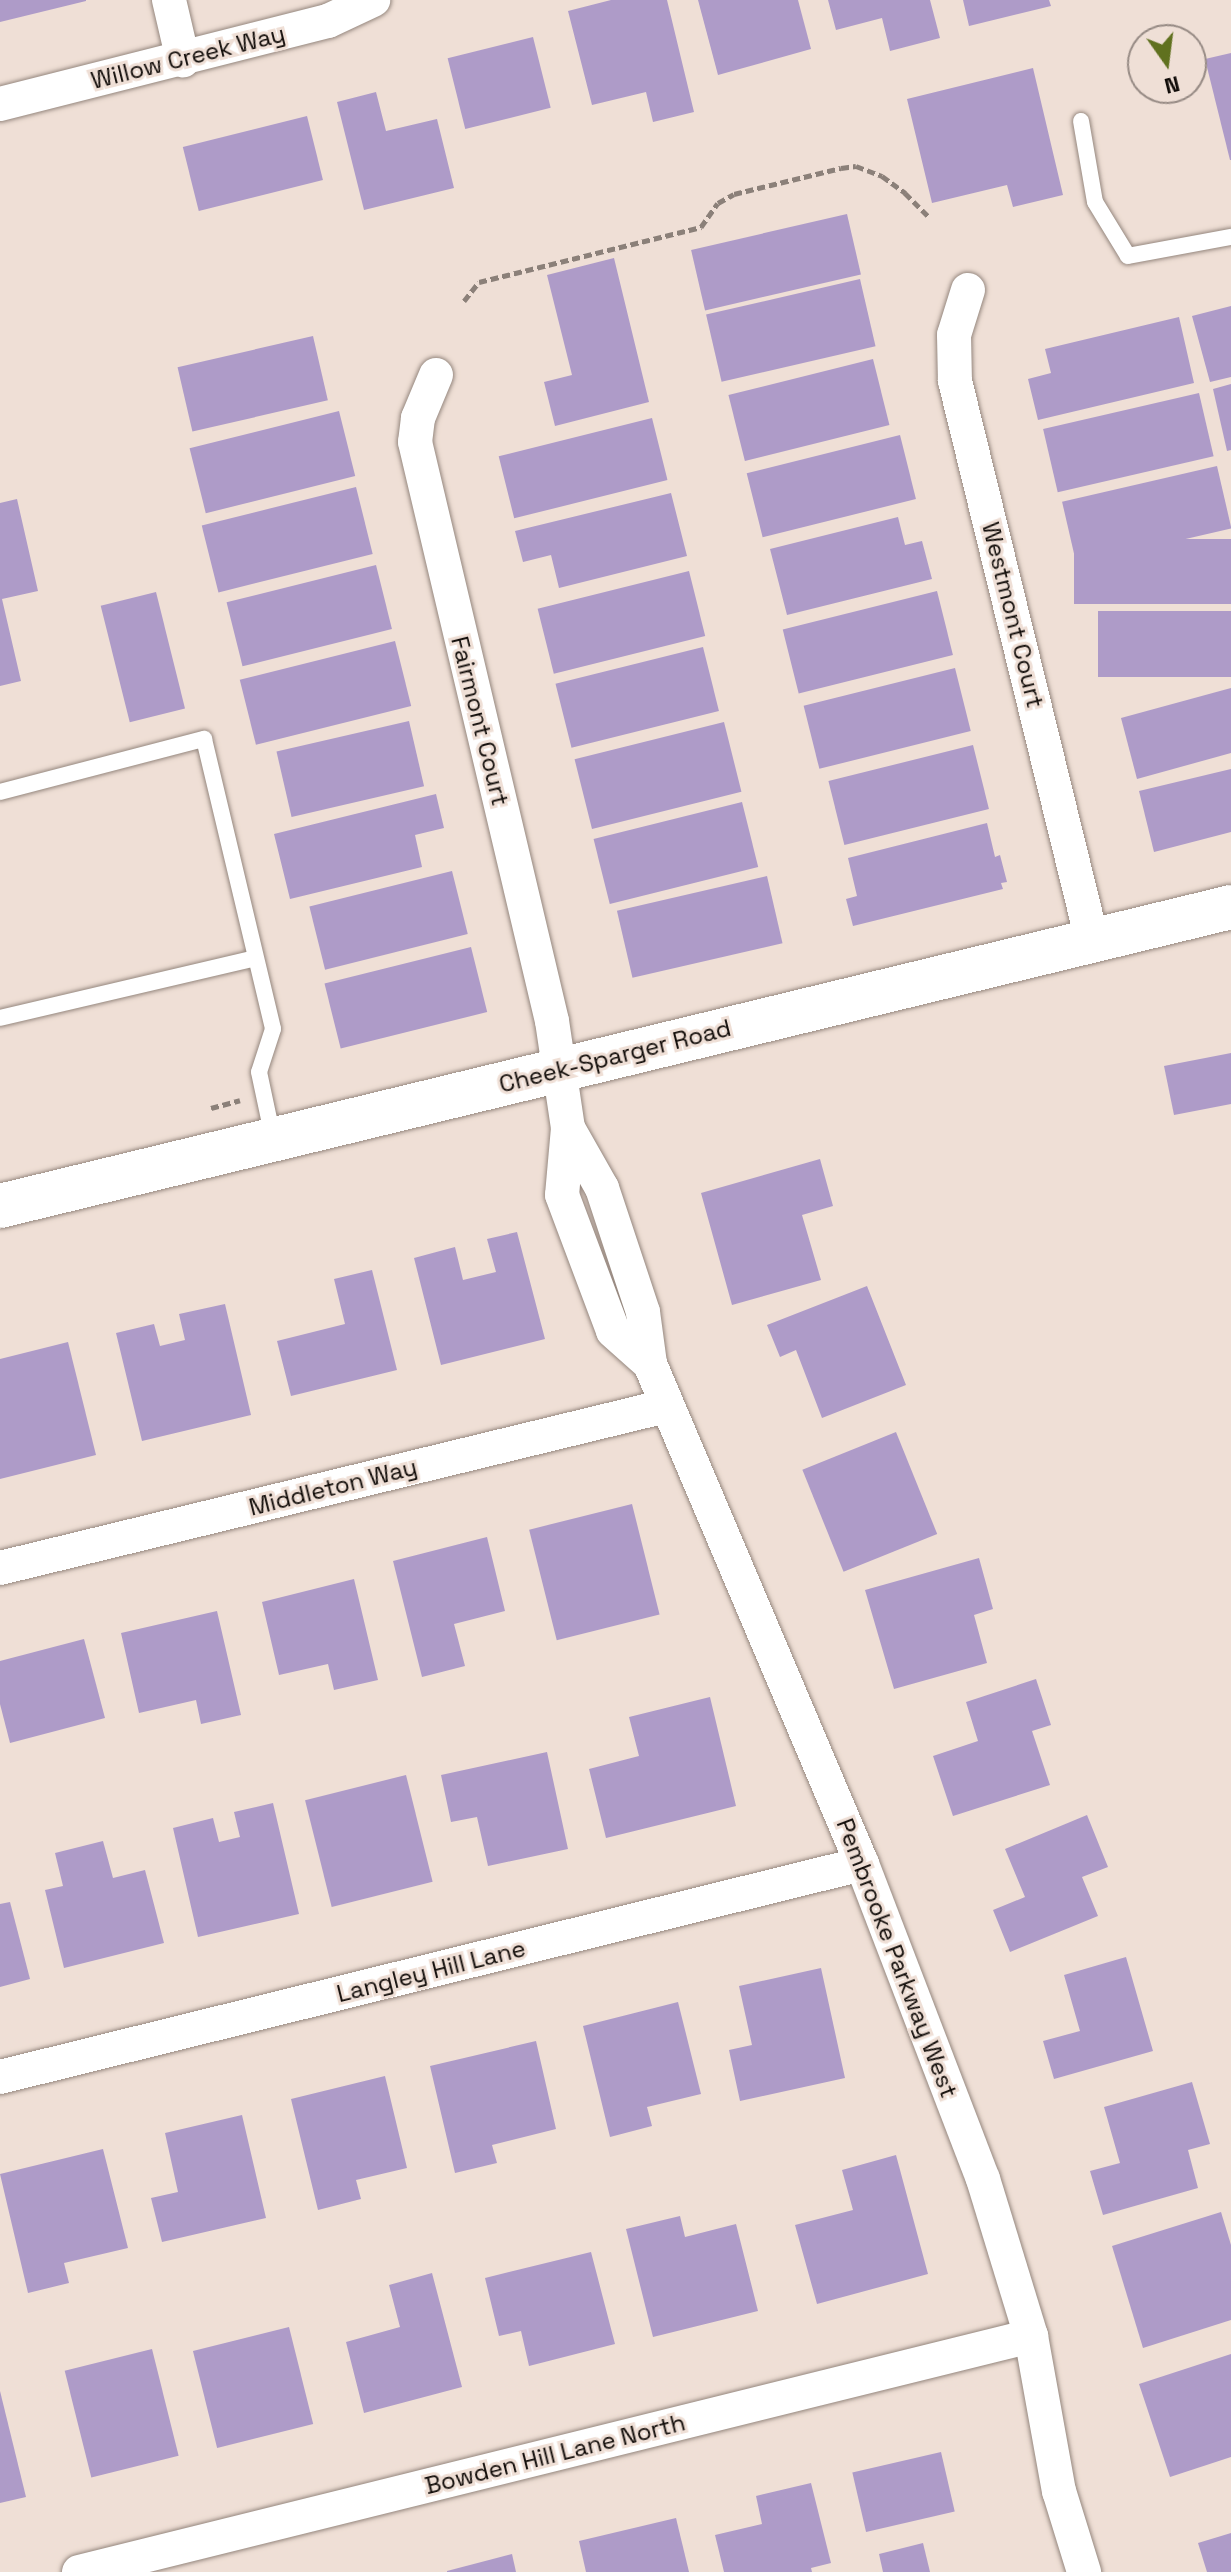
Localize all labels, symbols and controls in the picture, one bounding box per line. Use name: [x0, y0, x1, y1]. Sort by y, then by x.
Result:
street label: Willow Creek Way: [88, 19, 288, 95]
north arrow: [1127, 24, 1207, 104]
text: N: [1162, 70, 1183, 101]
street label: Westmont Court: [976, 519, 1050, 711]
street label: Fairmont Court: [445, 633, 515, 809]
street label: Cheek-Sparger Road: [496, 1013, 734, 1099]
street label: Middleton Way: [246, 1452, 420, 1522]
street label: Pembrooke Parkway West: [830, 1814, 964, 2102]
street label: Langley Hill Lane: [334, 1934, 528, 2008]
street label: Bowden Hill Lane North: [422, 2408, 688, 2500]

